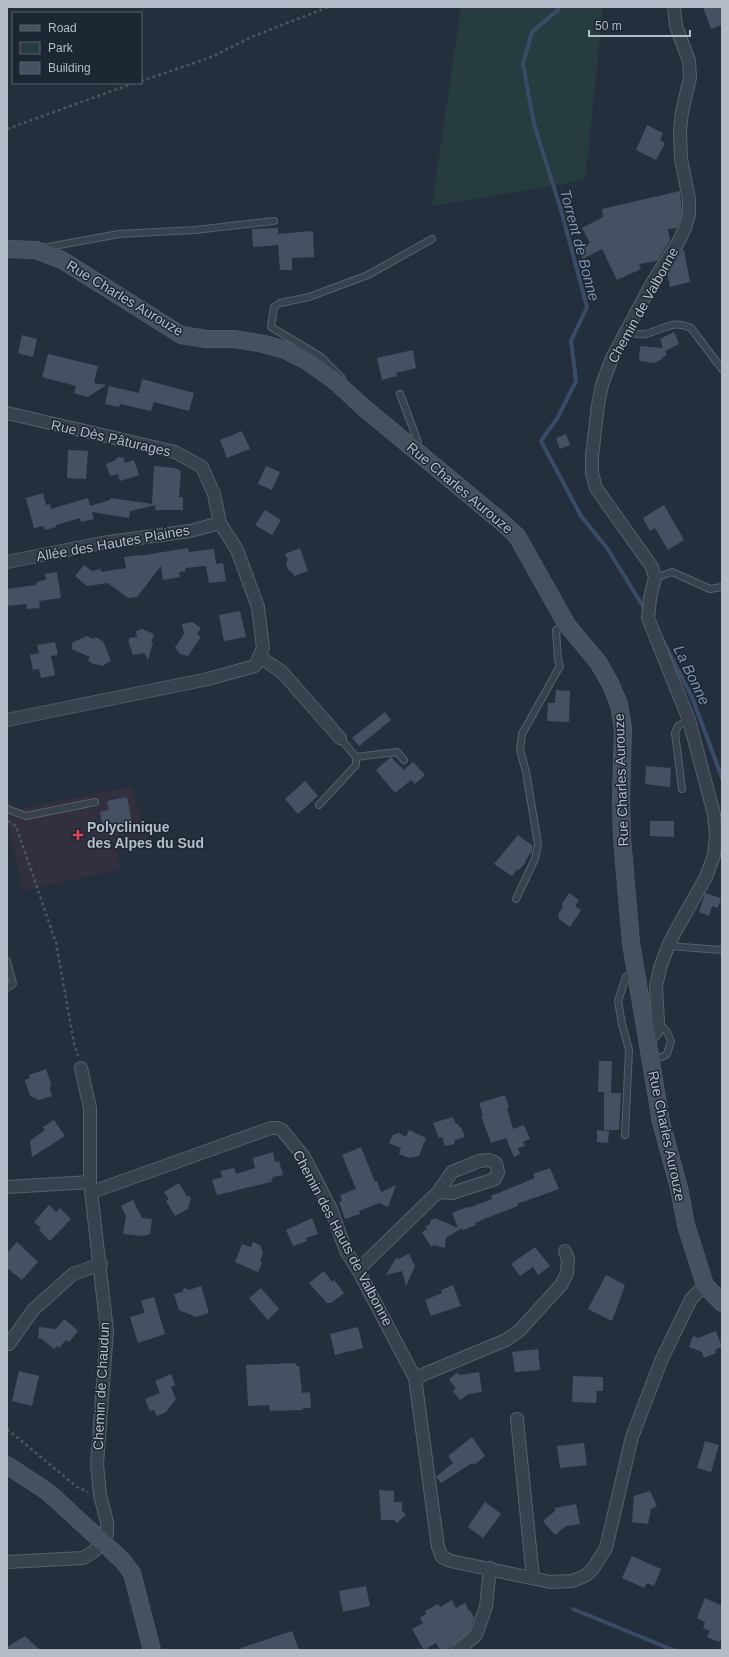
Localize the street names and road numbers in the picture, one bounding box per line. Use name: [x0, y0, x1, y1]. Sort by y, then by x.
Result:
street label: Chemin de Valbonne: [605, 244, 682, 366]
street label: Rue Charles Aurouze: [64, 257, 186, 339]
street label: Rue Dès Pâturages: [50, 416, 172, 460]
street label: Rue Charles Aurouze: [404, 439, 516, 537]
street label: Allée des Hautes Plaines: [35, 522, 191, 564]
street label: Rue Charles Aurouze: [611, 713, 631, 847]
street label: Rue Charles Aurouze: [645, 1069, 689, 1203]
street label: Chemin des Hauts de Valbonne: [290, 1147, 396, 1329]
street label: Chemin de Chaudun: [90, 1321, 112, 1451]

